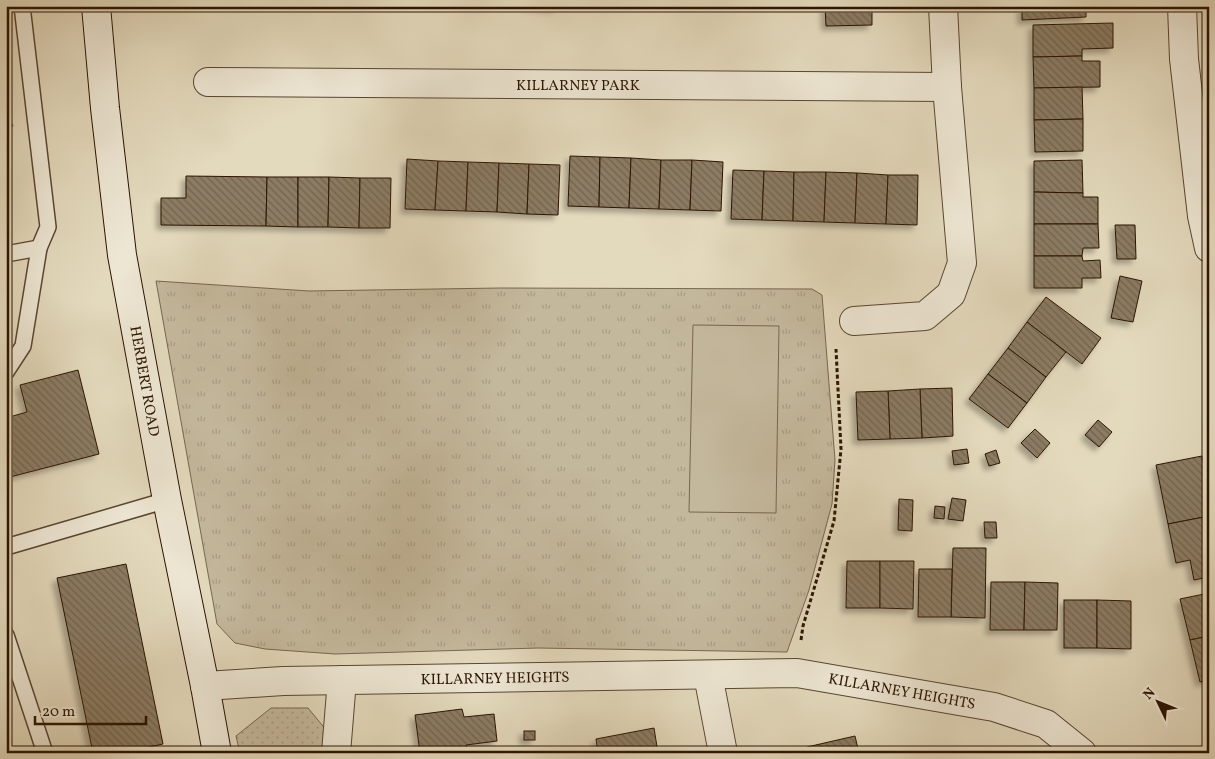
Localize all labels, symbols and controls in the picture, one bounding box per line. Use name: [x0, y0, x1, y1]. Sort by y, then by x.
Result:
street label: KILLARNEY PARK: [516, 76, 640, 97]
street label: HERBERT ROAD: [123, 324, 164, 438]
street label: KILLARNEY HEIGHTS: [420, 668, 570, 691]
street label: KILLARNEY HEIGHTS: [827, 669, 977, 716]
north arrow: [1132, 676, 1182, 726]
text: N: [1139, 684, 1160, 704]
scale bar: [35, 694, 146, 726]
text: 20 m: [42, 702, 75, 723]

